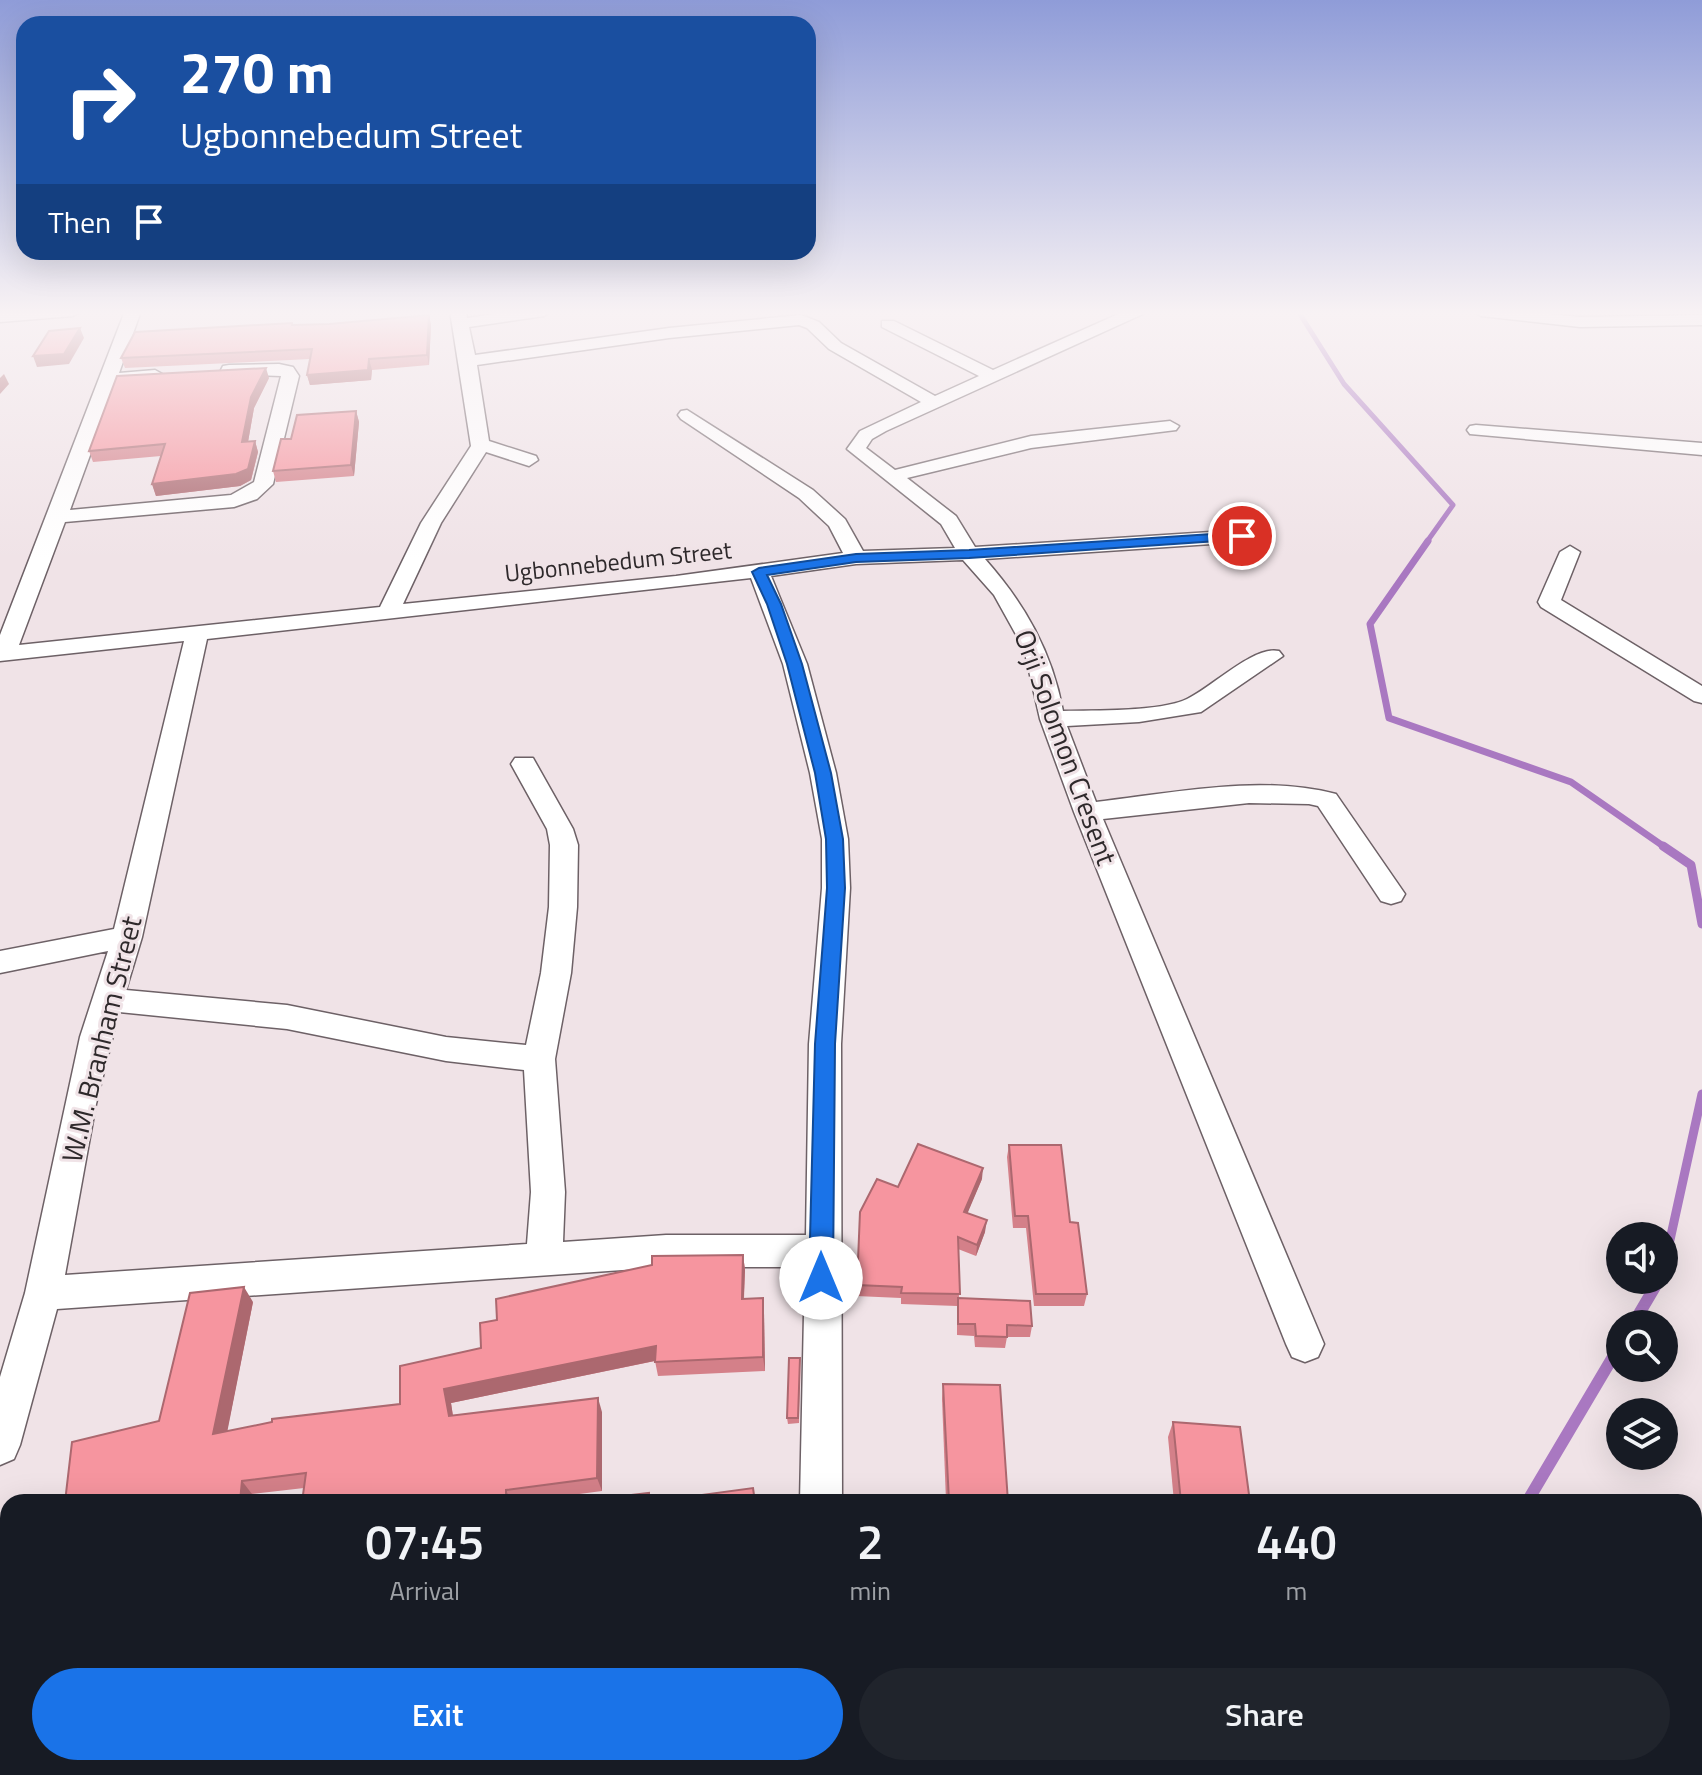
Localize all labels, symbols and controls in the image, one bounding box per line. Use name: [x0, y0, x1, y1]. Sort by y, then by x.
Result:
text: 270 m: [180, 30, 333, 115]
icon: right: [48, 48, 152, 152]
text: Ugbonnebedum Street: [180, 107, 522, 162]
text: Then: [48, 199, 111, 245]
icon: arrive: [127, 200, 171, 244]
pin: [1208, 502, 1276, 570]
icon: arrive: [1220, 514, 1264, 558]
street label: Ugbonnebedum Street: [503, 531, 734, 591]
street label: Orji Solomon Cresent: [1003, 623, 1129, 871]
street label: W.M. Branham Street: [50, 911, 152, 1167]
map controls: [1606, 1222, 1678, 1470]
button: sound: [1606, 1222, 1678, 1294]
position arrow: [779, 1236, 863, 1320]
button: search: [1606, 1310, 1678, 1382]
button: layers: [1606, 1398, 1678, 1470]
text: 07:45: [365, 1505, 484, 1578]
text: 2: [857, 1505, 884, 1578]
text: 440: [1256, 1505, 1337, 1578]
text: Arrival: [389, 1571, 460, 1610]
text: min: [849, 1571, 891, 1610]
text: m: [1286, 1571, 1307, 1610]
button: Exit: [32, 1668, 843, 1760]
button: Share: [859, 1668, 1670, 1760]

